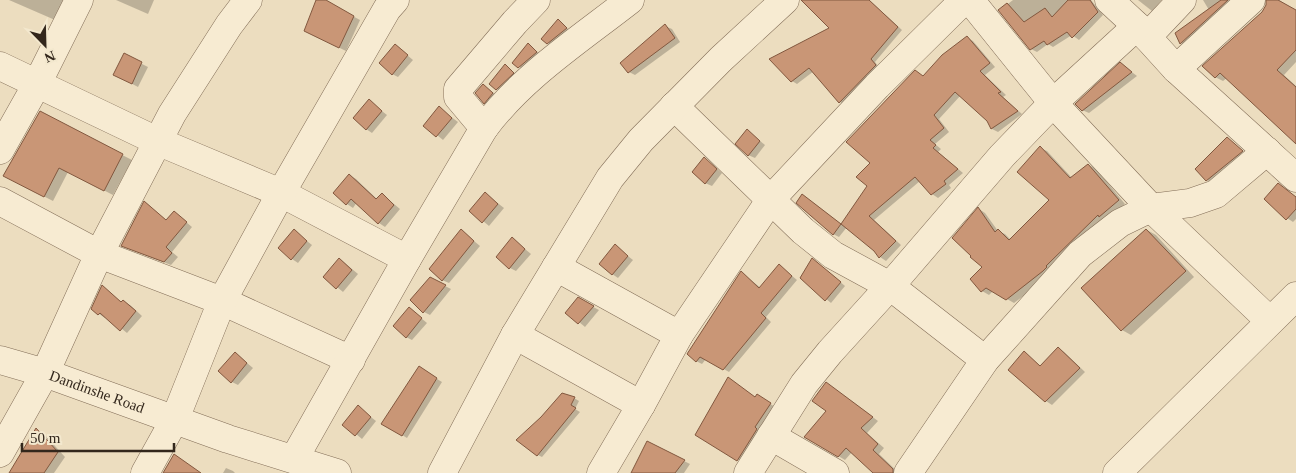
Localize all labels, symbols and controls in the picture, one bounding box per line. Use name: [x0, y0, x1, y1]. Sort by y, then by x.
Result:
north arrow: [20, 20, 70, 70]
text: N: [42, 48, 57, 65]
street label: Dandinshe Road: [47, 367, 147, 416]
scale bar: [22, 420, 175, 452]
text: 50 m: [30, 430, 61, 446]

